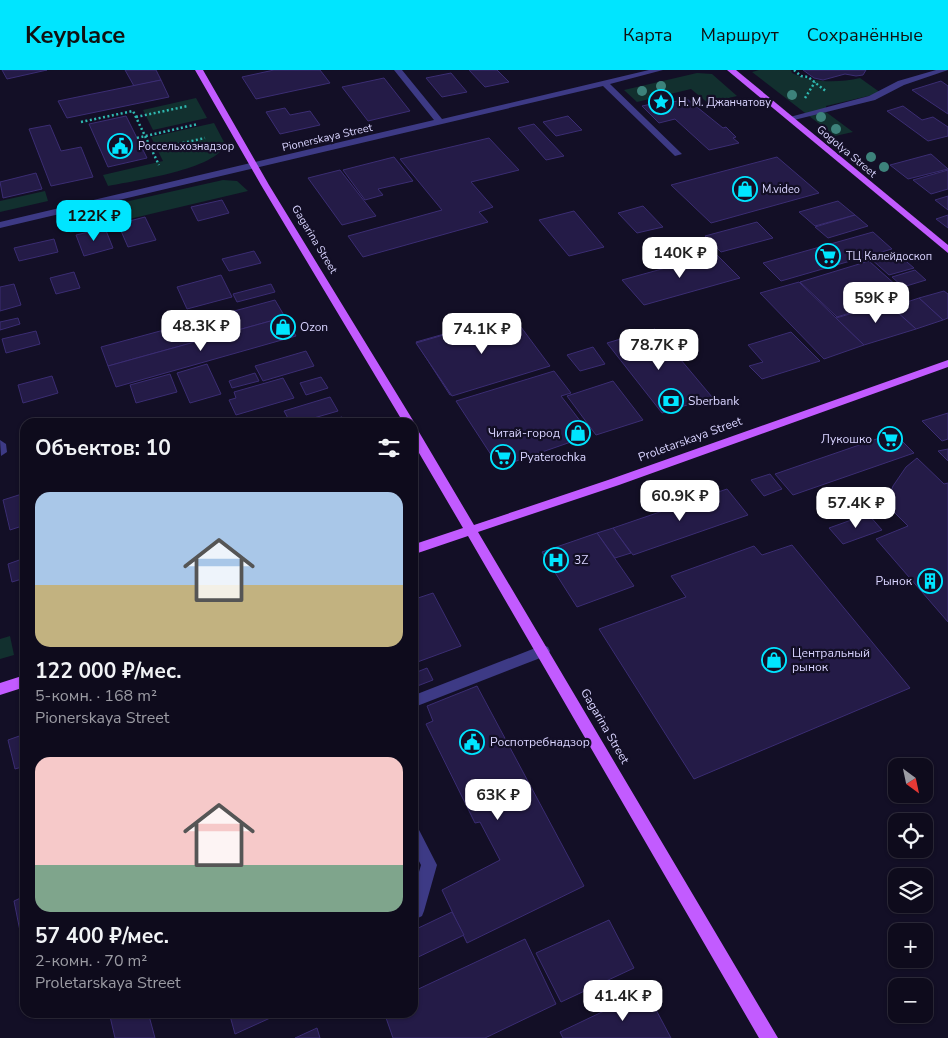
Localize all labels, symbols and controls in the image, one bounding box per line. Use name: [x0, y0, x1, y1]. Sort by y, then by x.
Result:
text: Keyplace: [25, 19, 125, 51]
text: Карта: [623, 23, 673, 47]
text: Маршрут: [701, 23, 779, 47]
text: Сохранённые: [807, 23, 923, 47]
place icon: Н. М. Джанчатову: [648, 89, 674, 115]
place label: Н. М. Джанчатову: [678, 95, 771, 110]
street label: Pionerskaya Street: [280, 120, 374, 155]
street label: Gogolya Street: [814, 122, 880, 181]
public building icon: Россельхознадзор: [107, 133, 133, 159]
place label: Россельхознадзор: [138, 139, 234, 154]
shop icon: M.video: [732, 176, 758, 202]
place label: M.video: [762, 182, 800, 197]
pin: 122K ₽: [53, 200, 135, 242]
street label: Gagarina Street: [288, 202, 341, 276]
text: 122K ₽: [67, 205, 121, 227]
pin: 140K ₽: [639, 236, 721, 279]
text: 140K ₽: [653, 242, 707, 264]
supermarket icon: ТЦ Калейдоскоп: [815, 243, 841, 269]
place label: ТЦ Калейдоскоп: [846, 249, 932, 264]
pin: 59K ₽: [841, 282, 911, 324]
text: 59K ₽: [854, 287, 898, 309]
pin: 48.3K ₽: [155, 310, 247, 352]
pin: 74.1K ₽: [436, 312, 528, 355]
shop icon: Ozon: [270, 314, 296, 340]
text: 48.3K ₽: [172, 315, 230, 337]
text: 74.1K ₽: [453, 318, 511, 340]
place label: Ozon: [300, 319, 328, 335]
pin: 78.7K ₽: [613, 328, 705, 371]
text: 78.7K ₽: [630, 334, 688, 356]
bank icon: Sberbank: [658, 388, 684, 414]
place label: Sberbank: [688, 393, 740, 409]
street label: Proletarskaya Street: [636, 413, 745, 465]
shop icon: Читай-город: [565, 420, 591, 446]
place label: Читай-город: [488, 425, 560, 441]
supermarket icon: Лукошко: [877, 426, 903, 452]
place label: Лукошко: [821, 431, 872, 447]
text: Объектов: 10: [35, 434, 171, 462]
icon: filters: [375, 434, 403, 462]
supermarket icon: Pyaterochka: [490, 444, 516, 470]
place label: Pyaterochka: [520, 449, 586, 465]
pin: 60.9K ₽: [634, 480, 726, 522]
text: 60.9K ₽: [651, 485, 709, 507]
pin: 57.4K ₽: [810, 486, 902, 529]
text: 57.4K ₽: [827, 492, 885, 514]
icon: home: [174, 525, 264, 615]
hospital icon: 3Z: [543, 547, 569, 573]
place label: 3Z: [574, 552, 588, 568]
building icon: Рынок: [917, 568, 943, 594]
place label: Рынок: [876, 573, 913, 589]
place label: Центральный рынок: [792, 645, 870, 675]
shop icon: Центральный рынок: [761, 647, 787, 673]
text: 122 000 ₽/мес.: [35, 657, 182, 685]
text: 5-комн. · 168 m²: [35, 685, 157, 707]
street label: Gagarina Street: [577, 685, 633, 767]
text: Pionerskaya Street: [35, 707, 169, 729]
public building icon: Роспотребнадзор: [459, 729, 485, 755]
place label: Роспотребнадзор: [490, 734, 590, 750]
north arrow: [888, 758, 932, 802]
map controls: [888, 758, 933, 1023]
pin: 63K ₽: [463, 778, 533, 821]
text: 63K ₽: [476, 784, 520, 806]
icon: home: [174, 790, 264, 880]
button: locate: [888, 813, 933, 858]
button: layers: [888, 868, 933, 913]
text: 57 400 ₽/мес.: [35, 922, 169, 950]
button: +: [888, 923, 933, 968]
text: 2-комн. · 70 m²: [35, 950, 147, 972]
text: Proletarskaya Street: [35, 972, 181, 994]
button: −: [888, 978, 933, 1023]
pin: 41.4K ₽: [577, 980, 669, 1022]
text: 41.4K ₽: [594, 985, 652, 1007]

